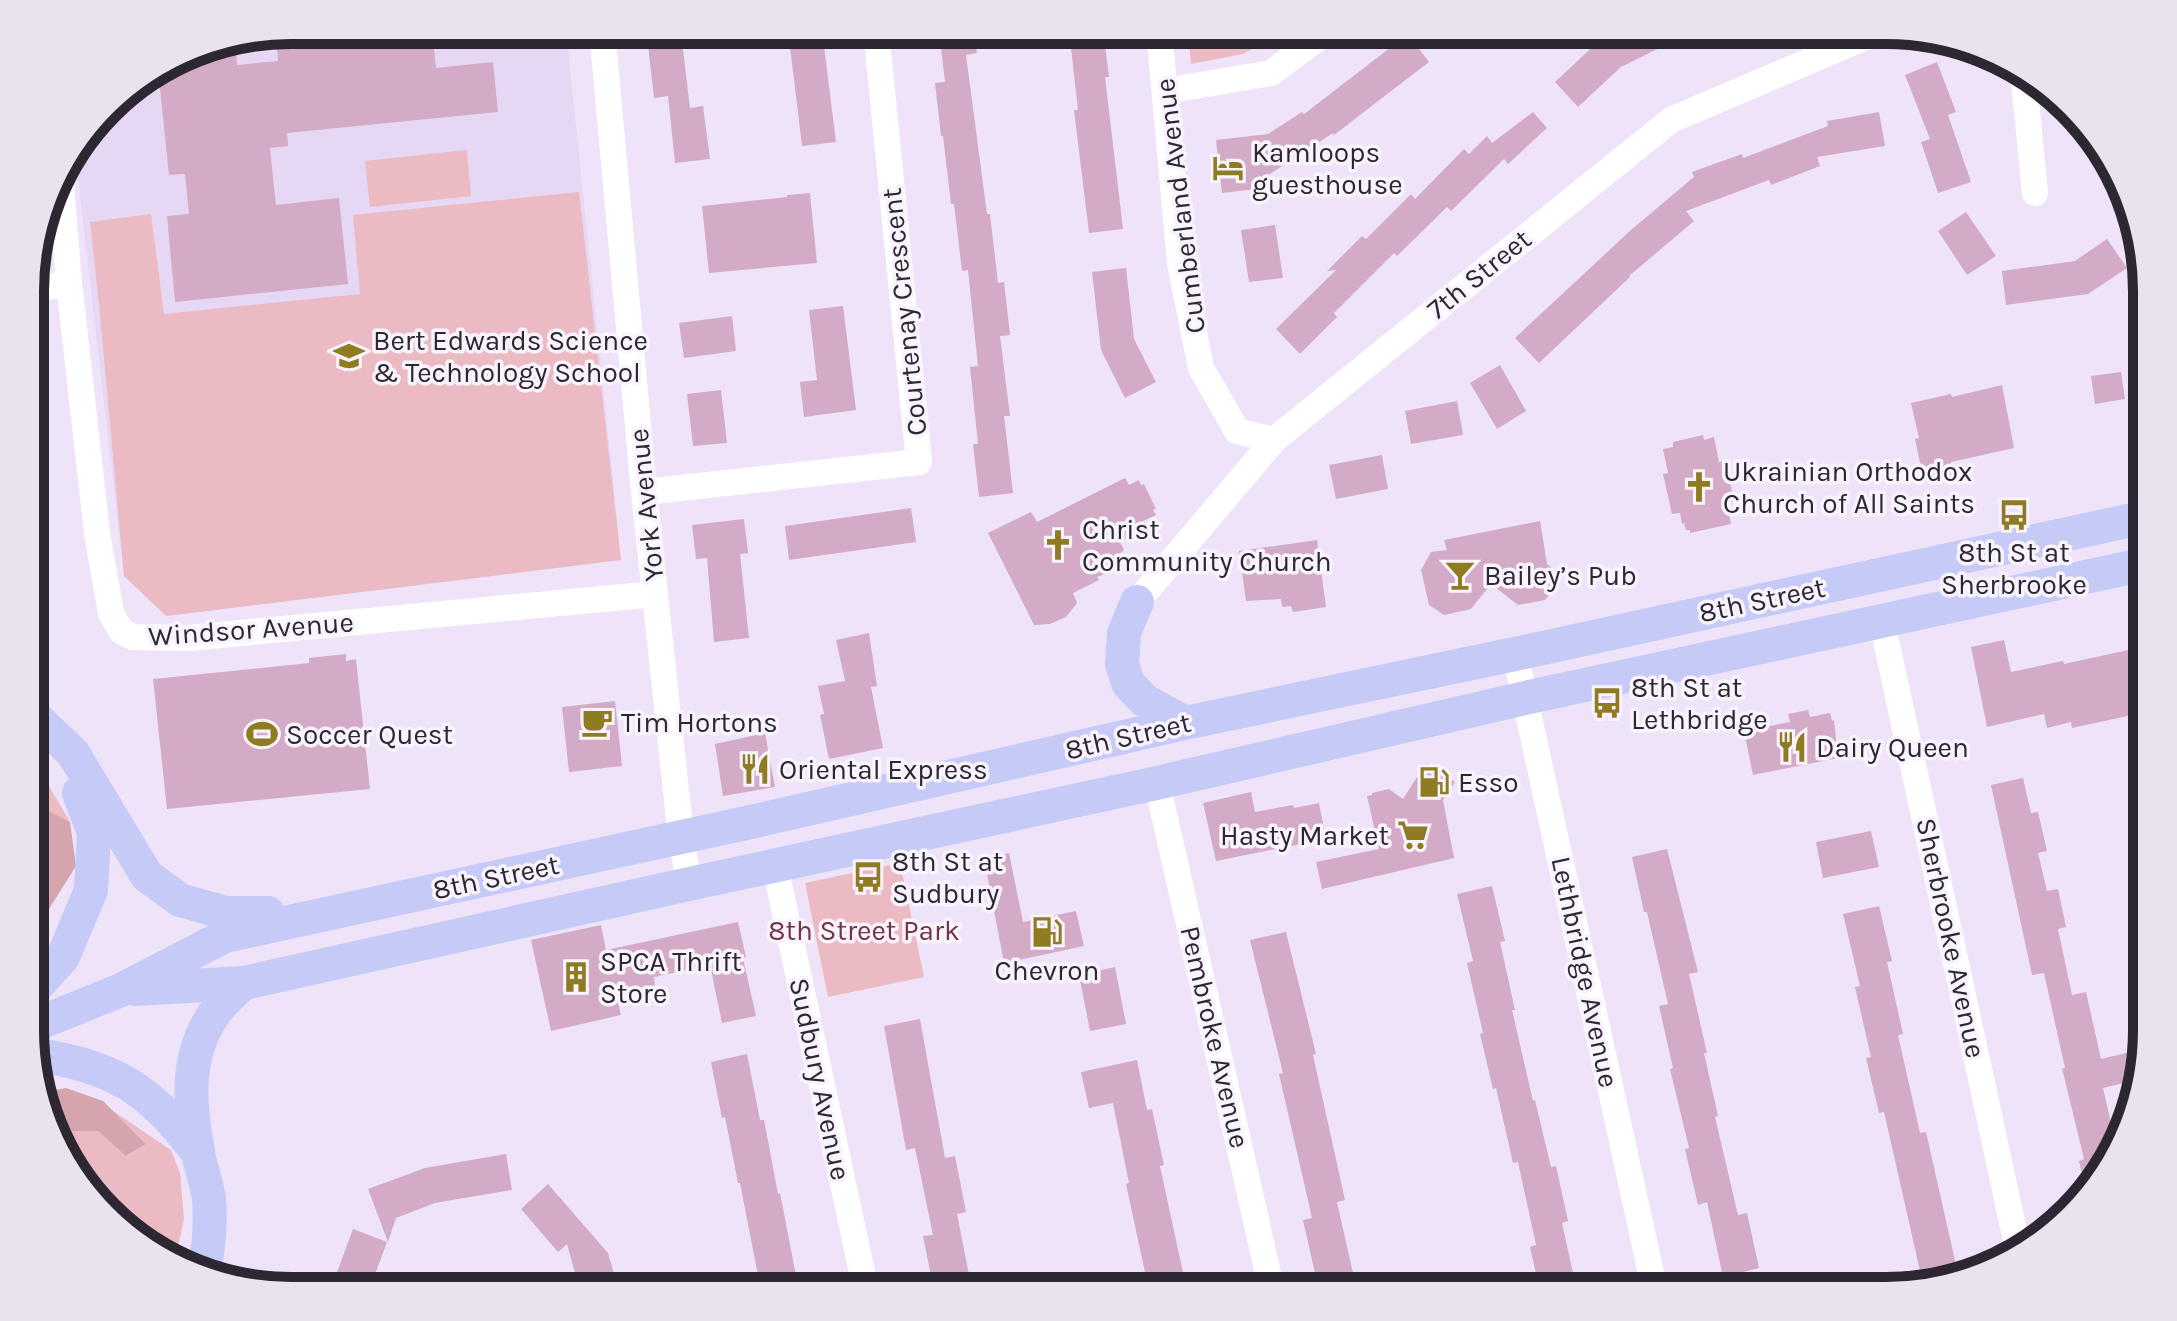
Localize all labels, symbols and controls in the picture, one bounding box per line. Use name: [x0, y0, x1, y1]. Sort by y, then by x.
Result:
street label: Cumberland Avenue: [1148, 76, 1212, 336]
place label: Kamloops guesthouse: [1252, 136, 1403, 201]
hotel icon: Kamloops guesthouse: [1211, 151, 1245, 185]
street label: Courtenay Crescent: [875, 186, 933, 438]
street label: 7th Street: [1420, 222, 1538, 326]
place label: Bert Edwards Science & Technology School: [373, 324, 648, 389]
school or university icon: Bert Edwards Science & Technology School: [332, 339, 366, 373]
street label: York Avenue: [622, 427, 670, 583]
place label: Ukrainian Orthodox Church of All Saints: [1723, 455, 1975, 520]
church icon: Ukrainian Orthodox Church of All Saints: [1682, 470, 1716, 504]
bus stop icon: 8th St at Sherbrooke: [1997, 498, 2031, 532]
place label: Christ Community Church: [1082, 513, 1332, 578]
church icon: Christ Community Church: [1041, 528, 1075, 562]
place label: 8th St at Sherbrooke: [1941, 536, 2087, 601]
bar icon: Bailey’s Pub: [1443, 558, 1477, 592]
place label: Bailey’s Pub: [1484, 559, 1637, 592]
street label: 8th Street: [1696, 571, 1828, 629]
street label: Windsor Avenue: [147, 605, 355, 653]
place label: 8th St at Lethbridge: [1631, 671, 1768, 736]
bus stop icon: 8th St at Lethbridge: [1590, 686, 1624, 720]
cafe icon: Tim Hortons: [580, 705, 614, 739]
place label: Tim Hortons: [621, 706, 778, 739]
street label: 8th Street: [1062, 706, 1194, 766]
sports icon: Soccer Quest: [245, 717, 279, 751]
place label: Soccer Quest: [286, 718, 453, 751]
restaurant icon: Dairy Queen: [1775, 730, 1809, 764]
place label: Dairy Queen: [1816, 731, 1969, 764]
restaurant icon: Oriental Express: [738, 752, 772, 786]
place label: Oriental Express: [779, 753, 988, 786]
fuel station icon: Esso: [1417, 765, 1451, 799]
place label: Esso: [1458, 766, 1518, 799]
street label: Sherbrooke Avenue: [1909, 815, 1993, 1061]
supermarket icon: Hasty Market: [1396, 818, 1430, 852]
place label: Hasty Market: [1220, 819, 1389, 852]
place label: 8th St at Sudbury: [892, 845, 1003, 910]
street label: 8th Street: [430, 848, 562, 906]
street label: Lethbridge Avenue: [1544, 853, 1626, 1091]
bus stop icon: 8th St at Sudbury: [851, 860, 885, 894]
park label: 8th Street Park: [768, 914, 960, 947]
fuel station icon: Chevron: [1030, 915, 1064, 949]
street label: Pembroke Avenue: [1173, 923, 1257, 1151]
place label: SPCA Thrift Store: [600, 945, 742, 1010]
place label: Chevron: [995, 954, 1099, 987]
building icon: SPCA Thrift Store: [559, 960, 593, 994]
street label: Sudbury Avenue: [782, 975, 858, 1183]

